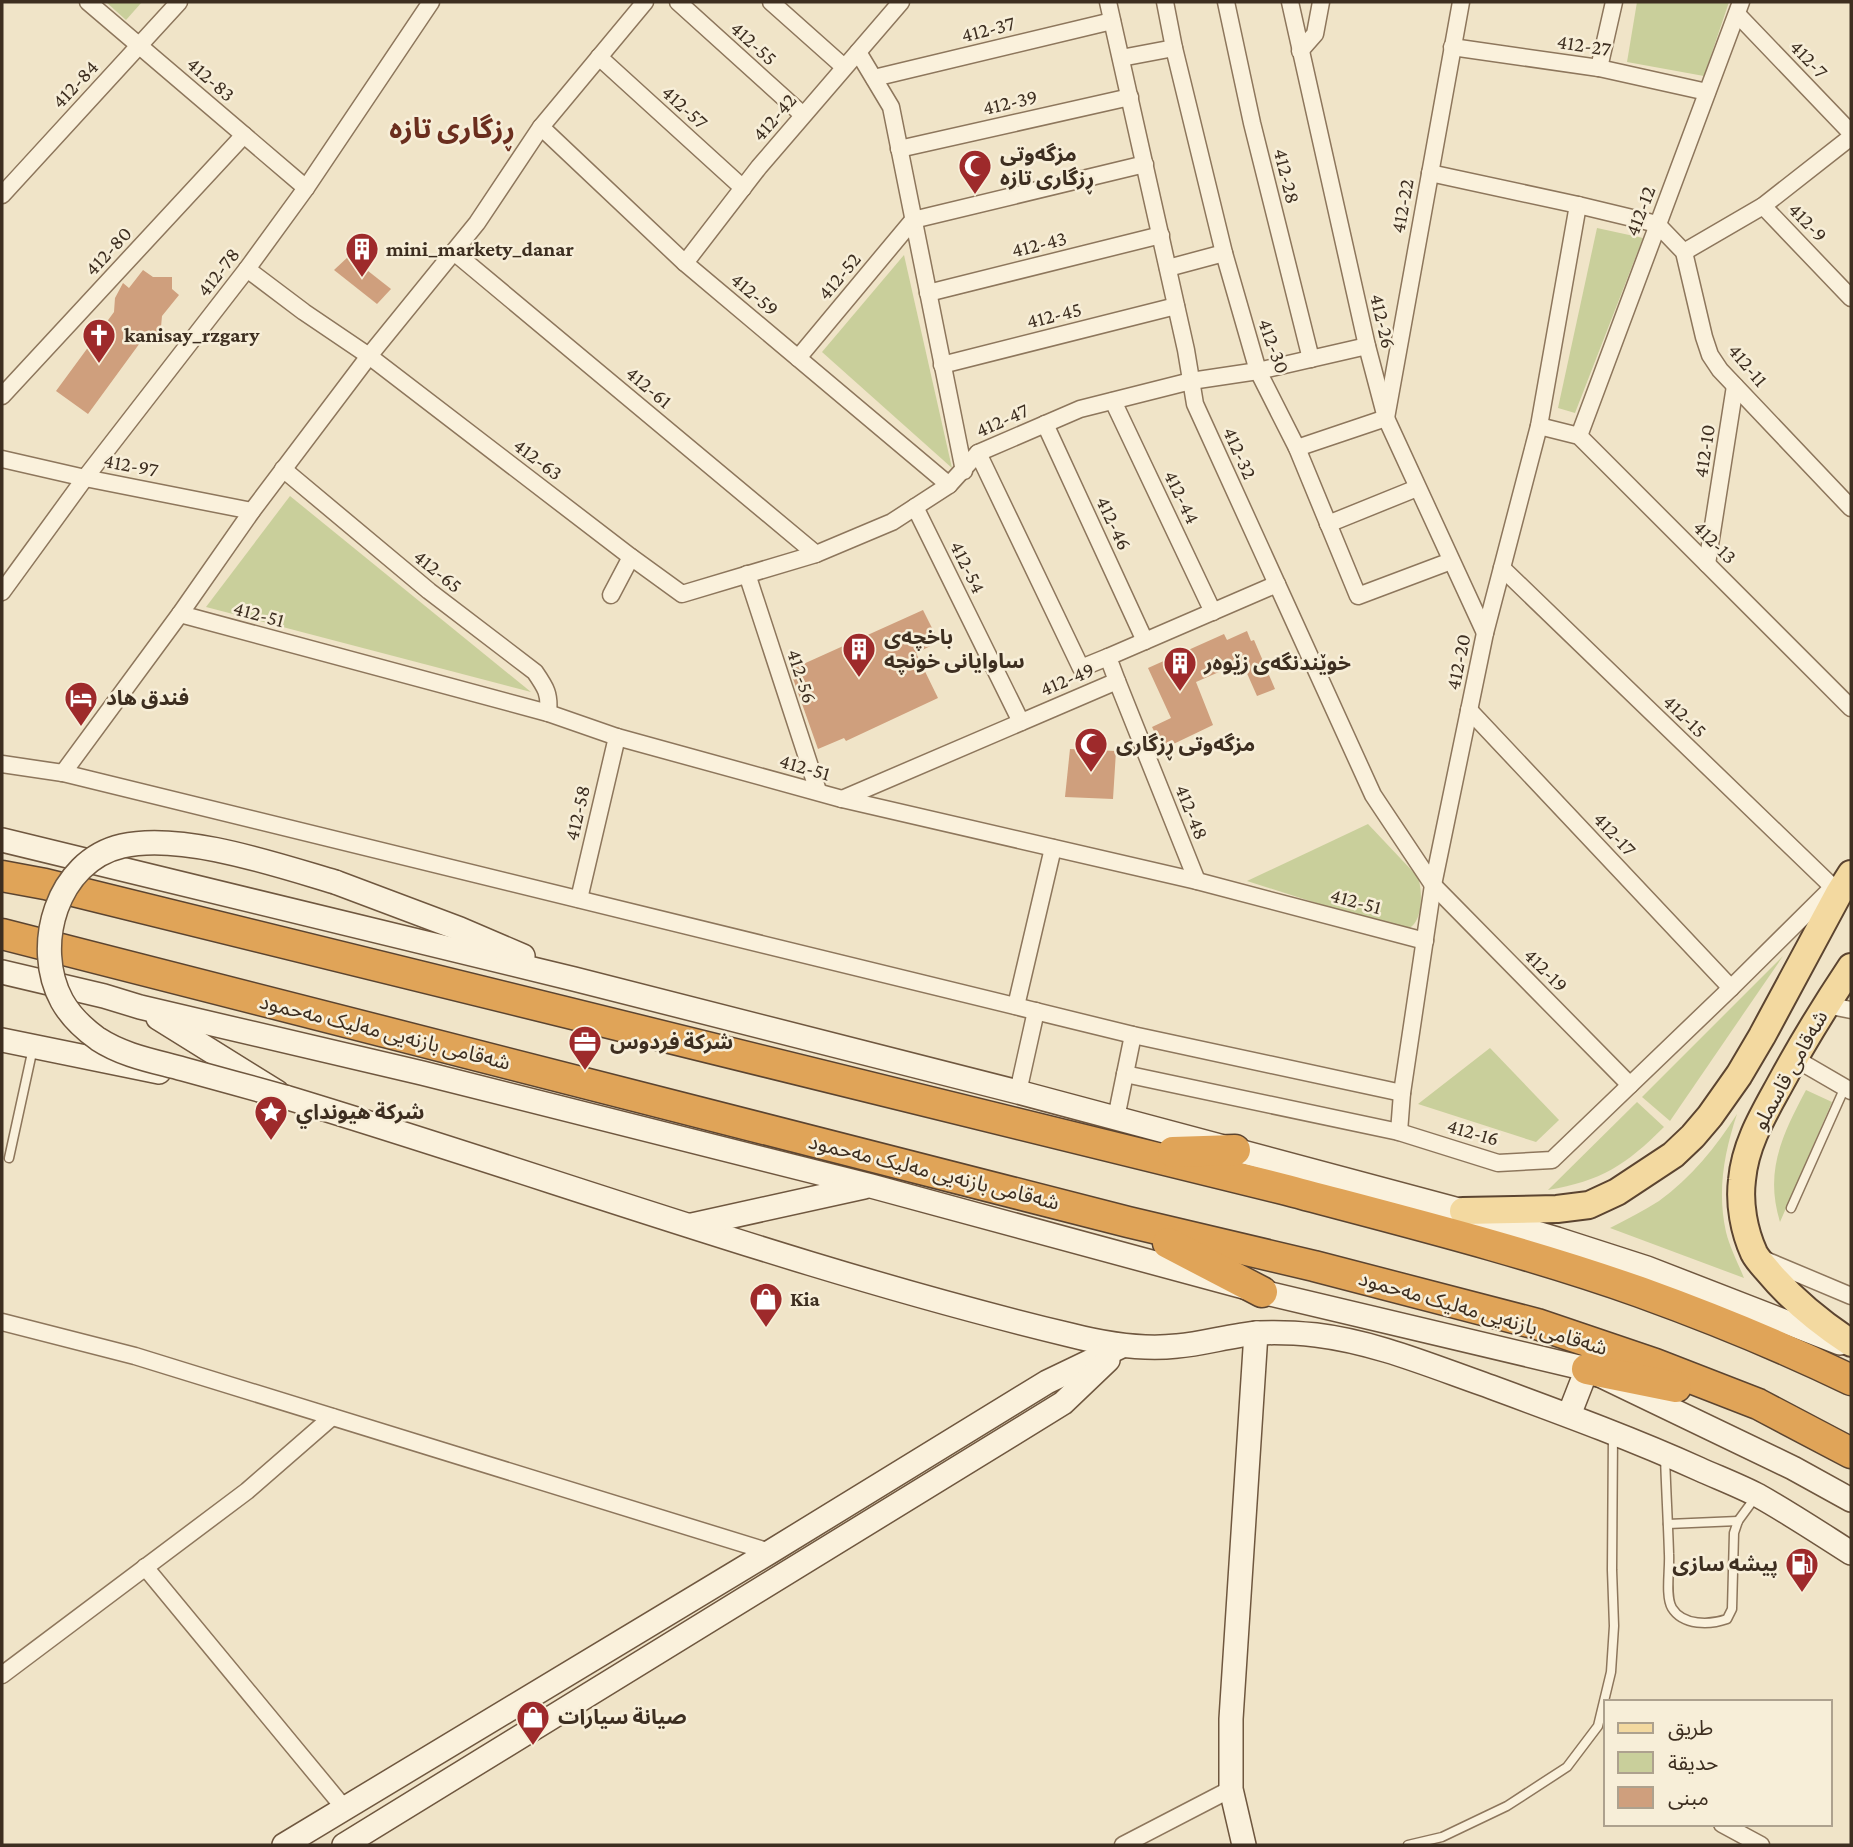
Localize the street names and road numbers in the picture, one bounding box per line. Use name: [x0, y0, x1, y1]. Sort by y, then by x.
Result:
street label: 412-37: [959, 11, 1018, 47]
street label: 412-55: [726, 16, 782, 70]
street label: 412-27: [1555, 29, 1613, 61]
street label: 412-7: [1785, 35, 1833, 84]
street label: 412-83: [182, 52, 240, 106]
street label: 412-84: [47, 55, 103, 113]
street label: 412-57: [657, 80, 713, 134]
street label: 412-39: [980, 84, 1040, 120]
street label: 412-42: [747, 88, 801, 146]
street label: 412-28: [1269, 146, 1305, 206]
street label: 412-22: [1385, 177, 1419, 235]
street label: 412-12: [1619, 182, 1661, 240]
street label: 412-9: [1783, 197, 1833, 247]
street label: 412-80: [79, 221, 137, 281]
street label: 412-43: [1009, 226, 1069, 262]
street label: 412-78: [191, 243, 245, 301]
street label: 412-52: [812, 247, 866, 305]
street label: 412-59: [726, 267, 784, 321]
street label: 412-26: [1365, 291, 1401, 351]
street label: 412-45: [1024, 297, 1084, 333]
street label: 412-30: [1253, 315, 1295, 377]
street label: 412-11: [1723, 339, 1773, 391]
street label: 412-61: [621, 361, 677, 413]
street label: 412-47: [972, 398, 1033, 442]
street label: 412-32: [1218, 423, 1262, 483]
street label: 412-10: [1688, 423, 1720, 479]
street label: 412-63: [509, 433, 567, 485]
street label: 412-97: [102, 448, 161, 482]
street label: 412-44: [1159, 466, 1205, 528]
street label: 412-46: [1091, 492, 1137, 554]
street label: 412-13: [1688, 515, 1742, 569]
street label: 412-54: [945, 537, 991, 597]
street label: 412-65: [409, 544, 467, 598]
street label: 412-51: [231, 596, 287, 632]
street label: 412-20: [1440, 632, 1476, 692]
street label: 412-56: [782, 646, 822, 706]
street label: 412-49: [1036, 657, 1098, 701]
street label: 412-15: [1658, 689, 1712, 743]
street label: 412-51: [777, 748, 833, 786]
street label: 412-48: [1170, 781, 1214, 843]
street label: 412-58: [559, 783, 595, 843]
street label: 412-17: [1589, 807, 1642, 861]
street label: 412-51: [1328, 883, 1384, 919]
street label: 412-19: [1519, 943, 1573, 997]
street label: شەقامی بازنەیی مەلیک مەحمود: [257, 989, 513, 1075]
street label: شەقامی قاسملو: [1747, 1006, 1833, 1134]
street label: 412-16: [1444, 1113, 1502, 1151]
street label: شەقامی بازنەیی مەلیک مەحمود: [806, 1129, 1062, 1215]
street label: شەقامی بازنەیی مەلیک مەحمود: [1356, 1266, 1610, 1360]

